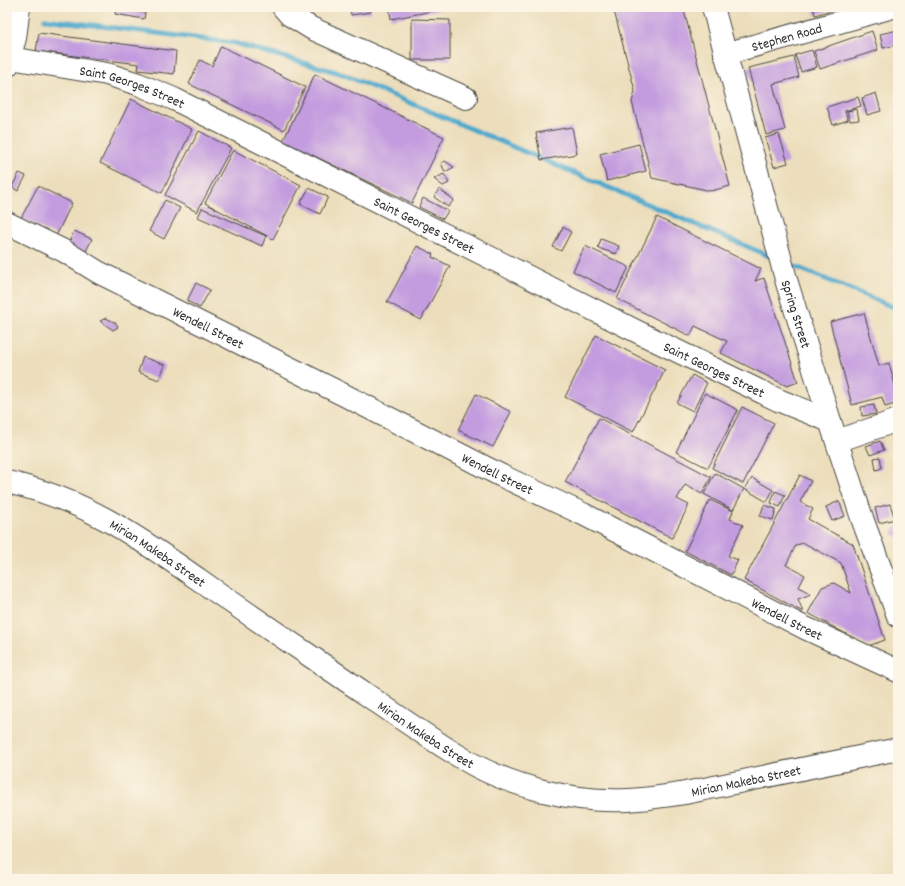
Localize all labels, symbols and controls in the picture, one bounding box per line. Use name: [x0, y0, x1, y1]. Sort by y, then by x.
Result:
street label: Stephen Road: [750, 19, 825, 58]
street label: Saint Georges Street: [78, 62, 188, 115]
street label: Saint Georges Street: [370, 193, 477, 260]
street label: Spring Street: [775, 278, 815, 351]
street label: Wendell Street: [168, 303, 247, 355]
street label: Saint Georges Street: [659, 338, 768, 404]
street label: Wendell Street: [458, 449, 536, 501]
street label: Mirian Makeba Street: [105, 515, 209, 593]
street label: Wendell Street: [747, 594, 825, 647]
street label: Mirian Makeba Street: [373, 697, 477, 775]
street label: Mirian Makeba Street: [690, 761, 803, 803]

